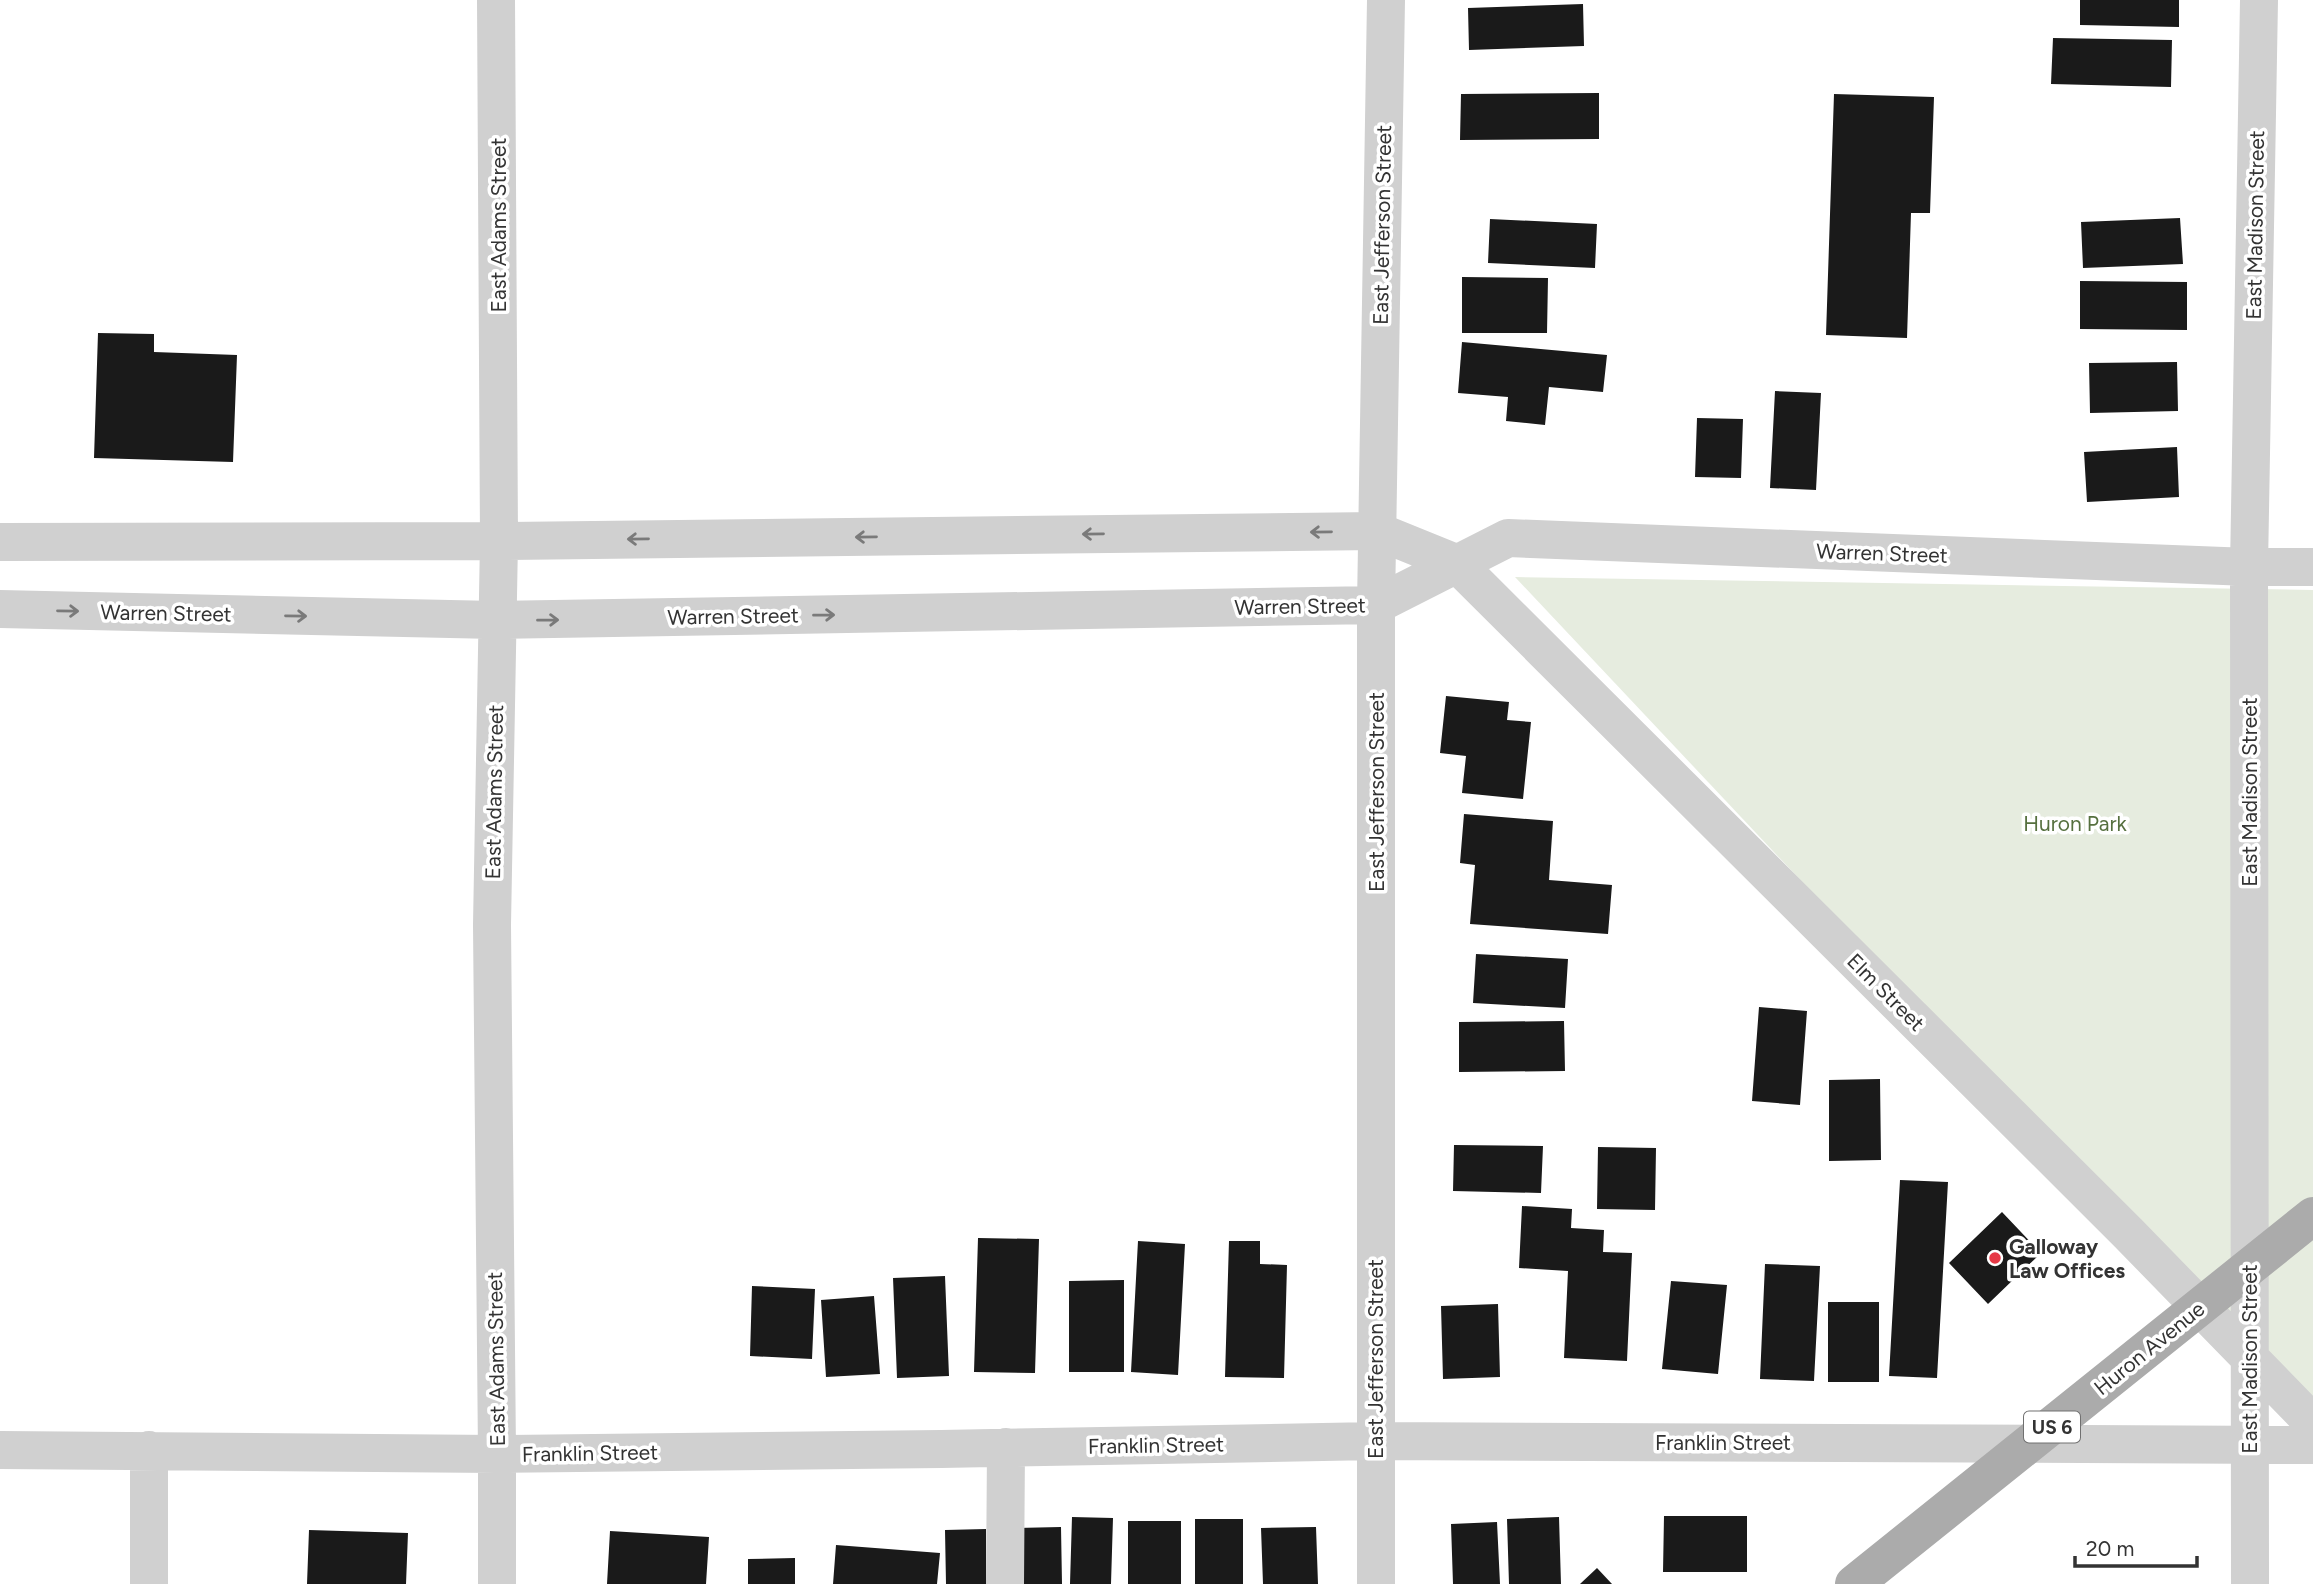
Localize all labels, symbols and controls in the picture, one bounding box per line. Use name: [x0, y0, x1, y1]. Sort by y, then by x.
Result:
street label: East Jefferson Street: [1368, 125, 1396, 325]
street label: East Madison Street: [2241, 130, 2269, 320]
street label: East Adams Street: [486, 138, 511, 312]
one-way arrow: [1309, 525, 1332, 539]
one-way arrow: [1082, 527, 1105, 541]
one-way arrow: [854, 530, 877, 544]
one-way arrow: [627, 532, 650, 546]
street label: Warren Street: [1816, 538, 1948, 568]
street label: Warren Street: [1234, 592, 1366, 620]
street label: Warren Street: [100, 599, 232, 627]
street label: Warren Street: [667, 602, 799, 630]
one-way arrow: [56, 604, 79, 617]
one-way arrow: [812, 608, 835, 621]
one-way arrow: [284, 609, 307, 623]
one-way arrow: [536, 613, 559, 626]
street label: East Jefferson Street: [1364, 692, 1389, 892]
street label: East Madison Street: [2237, 697, 2262, 887]
street label: East Adams Street: [480, 704, 508, 880]
park label: Huron Park: [2023, 811, 2128, 836]
street label: Elm Street: [1842, 948, 1930, 1036]
place label: Galloway Law Offices: [2009, 1234, 2125, 1283]
marker: Galloway Law Offices: [1987, 1250, 2003, 1266]
street label: East Jefferson Street: [1363, 1259, 1388, 1459]
street label: East Madison Street: [2237, 1264, 2262, 1454]
street label: East Adams Street: [482, 1271, 510, 1447]
street label: Huron Avenue: [2089, 1296, 2209, 1400]
road number: US 6: [2024, 1412, 2080, 1442]
street label: Franklin Street: [1655, 1430, 1791, 1455]
street label: Franklin Street: [1088, 1431, 1224, 1459]
street label: Franklin Street: [522, 1439, 658, 1467]
scale bar: [2075, 1524, 2198, 1568]
text: 20 m: [2086, 1536, 2134, 1561]

